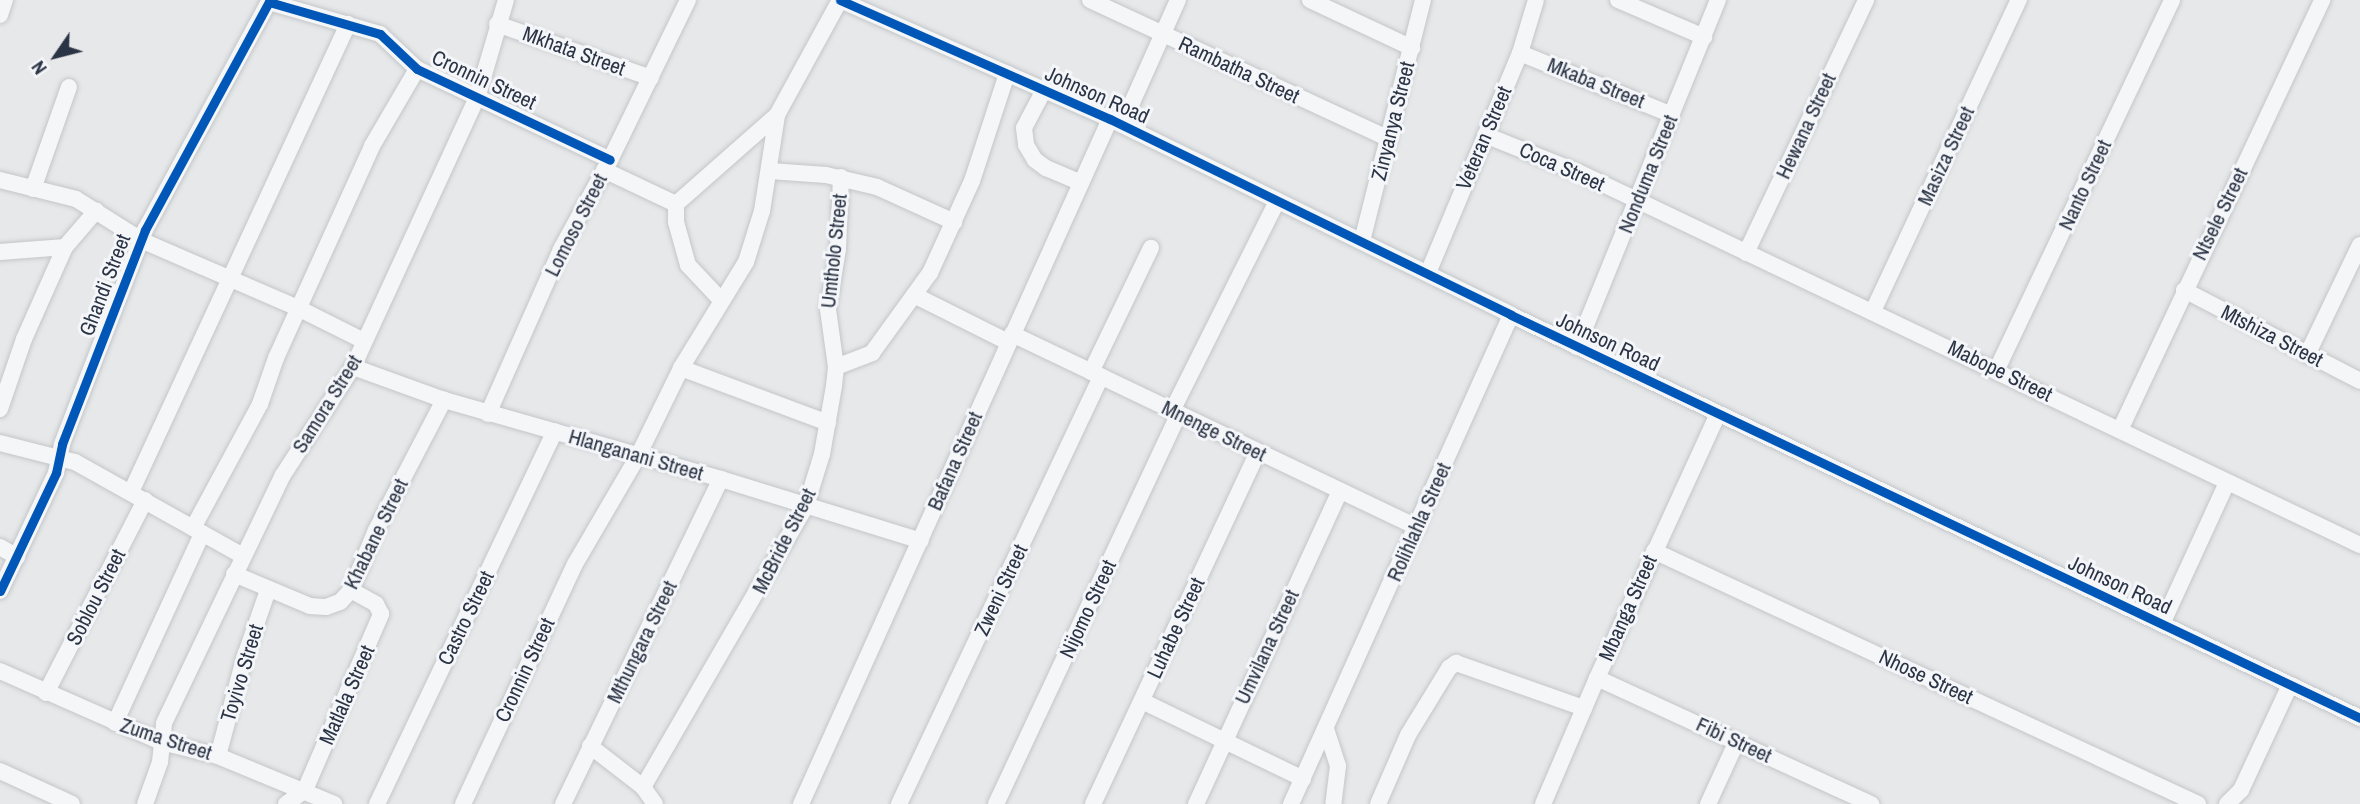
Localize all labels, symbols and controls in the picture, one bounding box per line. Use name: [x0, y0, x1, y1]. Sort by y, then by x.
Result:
north arrow: [21, 21, 91, 91]
street label: Mkhata Street: [519, 21, 629, 81]
street label: Rambatha Street: [1175, 31, 1303, 109]
street label: Cronnin Street: [428, 45, 540, 115]
street label: Mkaba Street: [1544, 52, 1648, 114]
text: N: [25, 56, 53, 80]
street label: Zinyanya Street: [1366, 59, 1420, 183]
street label: Johnson Road: [1041, 61, 1153, 129]
street label: Hewana Street: [1771, 69, 1841, 183]
street label: Veteran Street: [1451, 82, 1517, 194]
street label: Masiza Street: [1912, 103, 1980, 209]
street label: Nonduma Street: [1613, 111, 1683, 237]
street label: Nanto Street: [2053, 136, 2117, 234]
street label: Coca Street: [1515, 137, 1609, 197]
street label: Ntsele Street: [2187, 164, 2253, 264]
street label: Lomoso Street: [539, 169, 613, 281]
street label: Umtholo Street: [815, 193, 853, 309]
street label: Ghandi Street: [74, 230, 136, 340]
street label: Mtshiza Street: [2217, 300, 2327, 372]
street label: Johnson Road: [1552, 307, 1664, 377]
street label: Mabope Street: [1944, 335, 2056, 407]
street label: Samora Street: [287, 350, 367, 458]
street label: Mnenge Street: [1158, 395, 1270, 467]
street label: Bafana Street: [922, 408, 988, 514]
street label: Hlanganani Street: [566, 424, 706, 486]
street label: Rolihlahla Street: [1382, 459, 1456, 585]
street label: Khabane Street: [338, 475, 414, 593]
street label: McBride Street: [747, 484, 821, 598]
street label: Zweni Street: [969, 540, 1033, 640]
street label: Soblou Street: [61, 545, 131, 649]
street label: Johnson Road: [2064, 550, 2176, 620]
street label: Mbanga Street: [1594, 551, 1662, 665]
street label: Nijomo Street: [1054, 556, 1122, 662]
street label: Castro Street: [432, 567, 500, 669]
street label: Luhabe Street: [1142, 574, 1210, 682]
street label: Mthungara Street: [602, 577, 682, 707]
street label: Umvilana Street: [1229, 586, 1305, 708]
street label: Cronnin Street: [490, 614, 560, 726]
street label: Toyivo Street: [215, 621, 269, 725]
street label: Matlala Street: [314, 641, 380, 749]
street label: Nhose Street: [1875, 644, 1977, 710]
street label: Zuma Street: [117, 712, 215, 766]
street label: Fibi Street: [1692, 712, 1776, 768]

